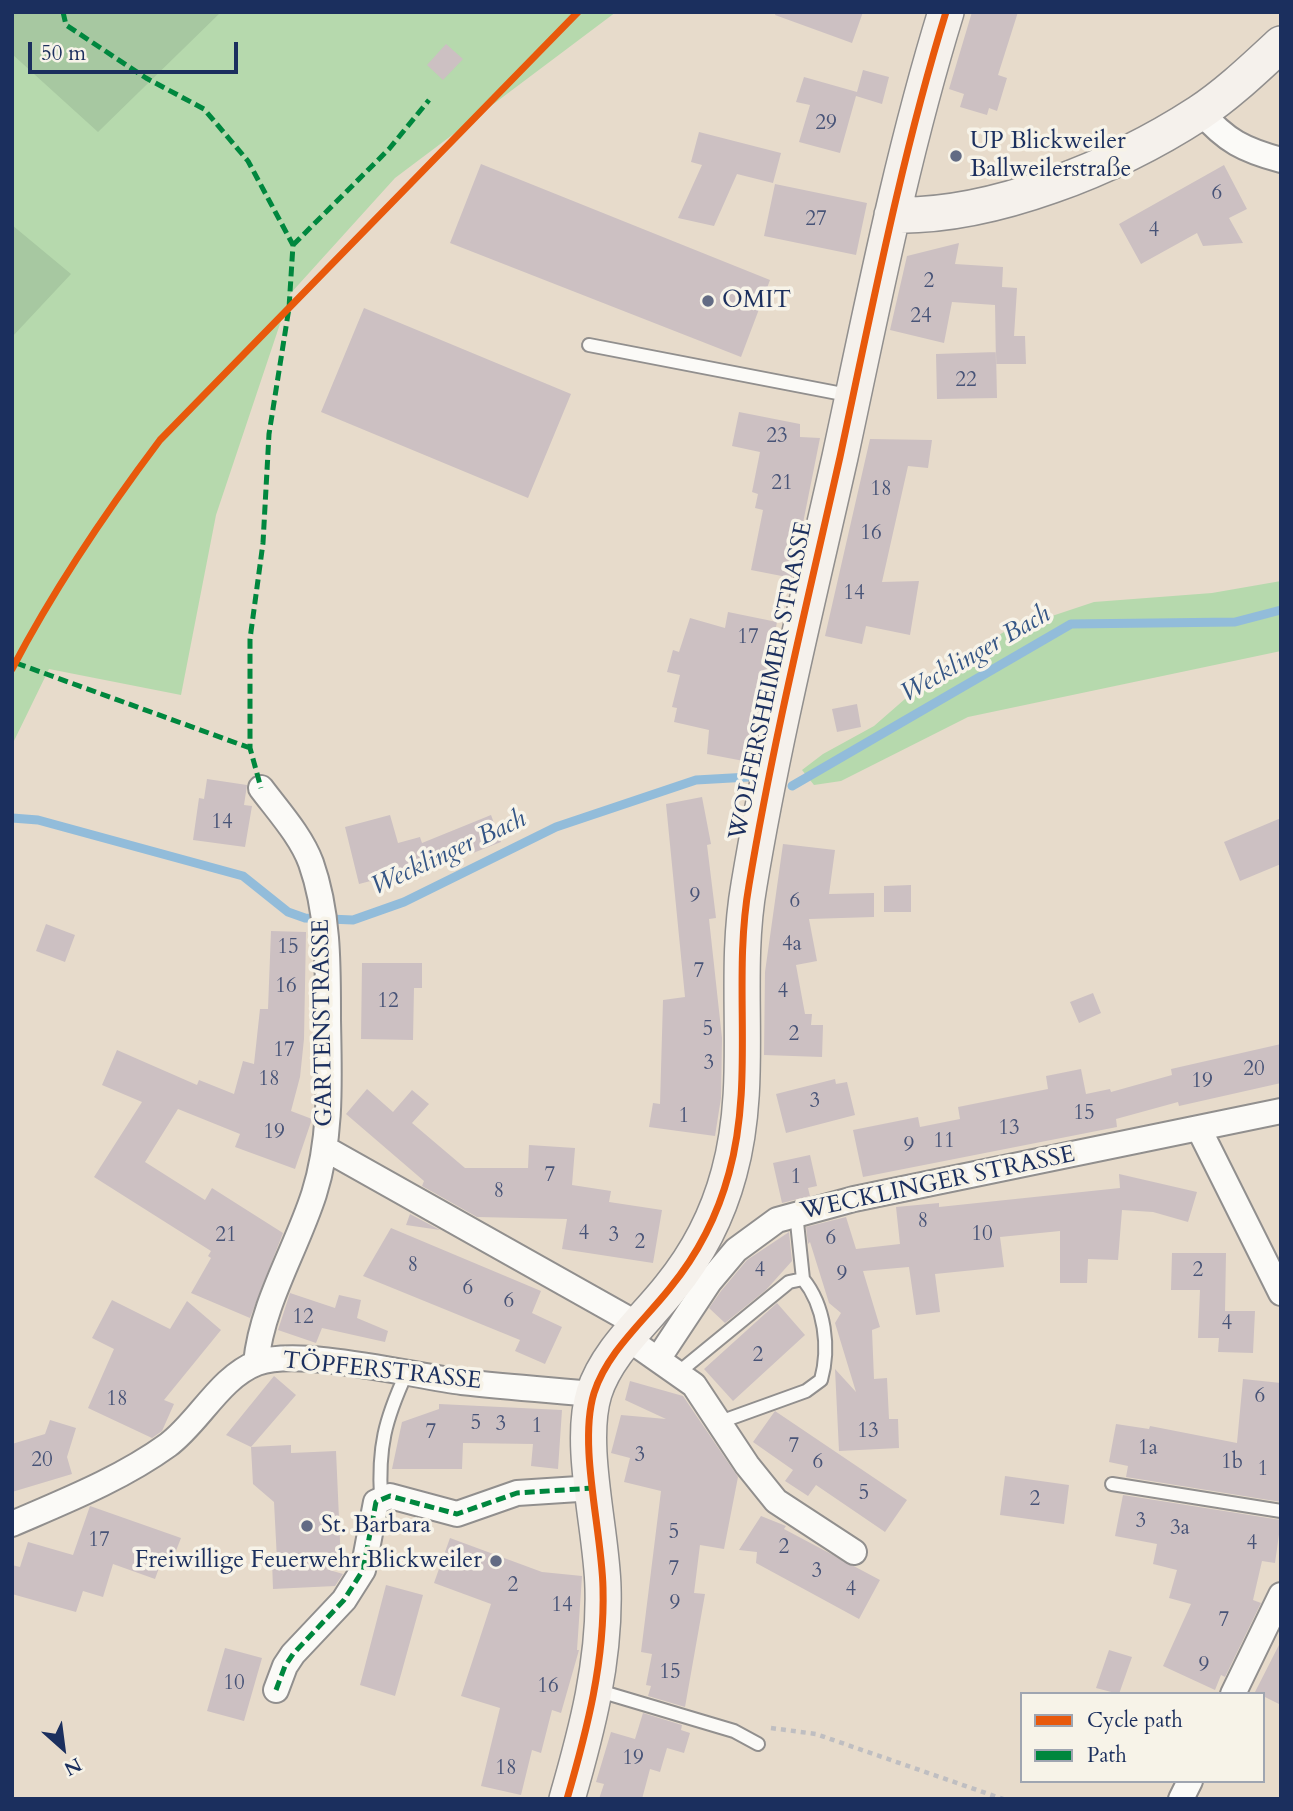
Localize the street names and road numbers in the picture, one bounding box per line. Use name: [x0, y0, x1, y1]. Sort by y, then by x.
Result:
street label: WOLFERSHEIMER STRASSE: [724, 519, 820, 843]
street label: GARTENSTRASSE: [308, 919, 340, 1127]
street label: WECKLINGER STRASSE: [798, 1141, 1078, 1227]
street label: TÖPFERSTRASSE: [281, 1347, 483, 1397]

